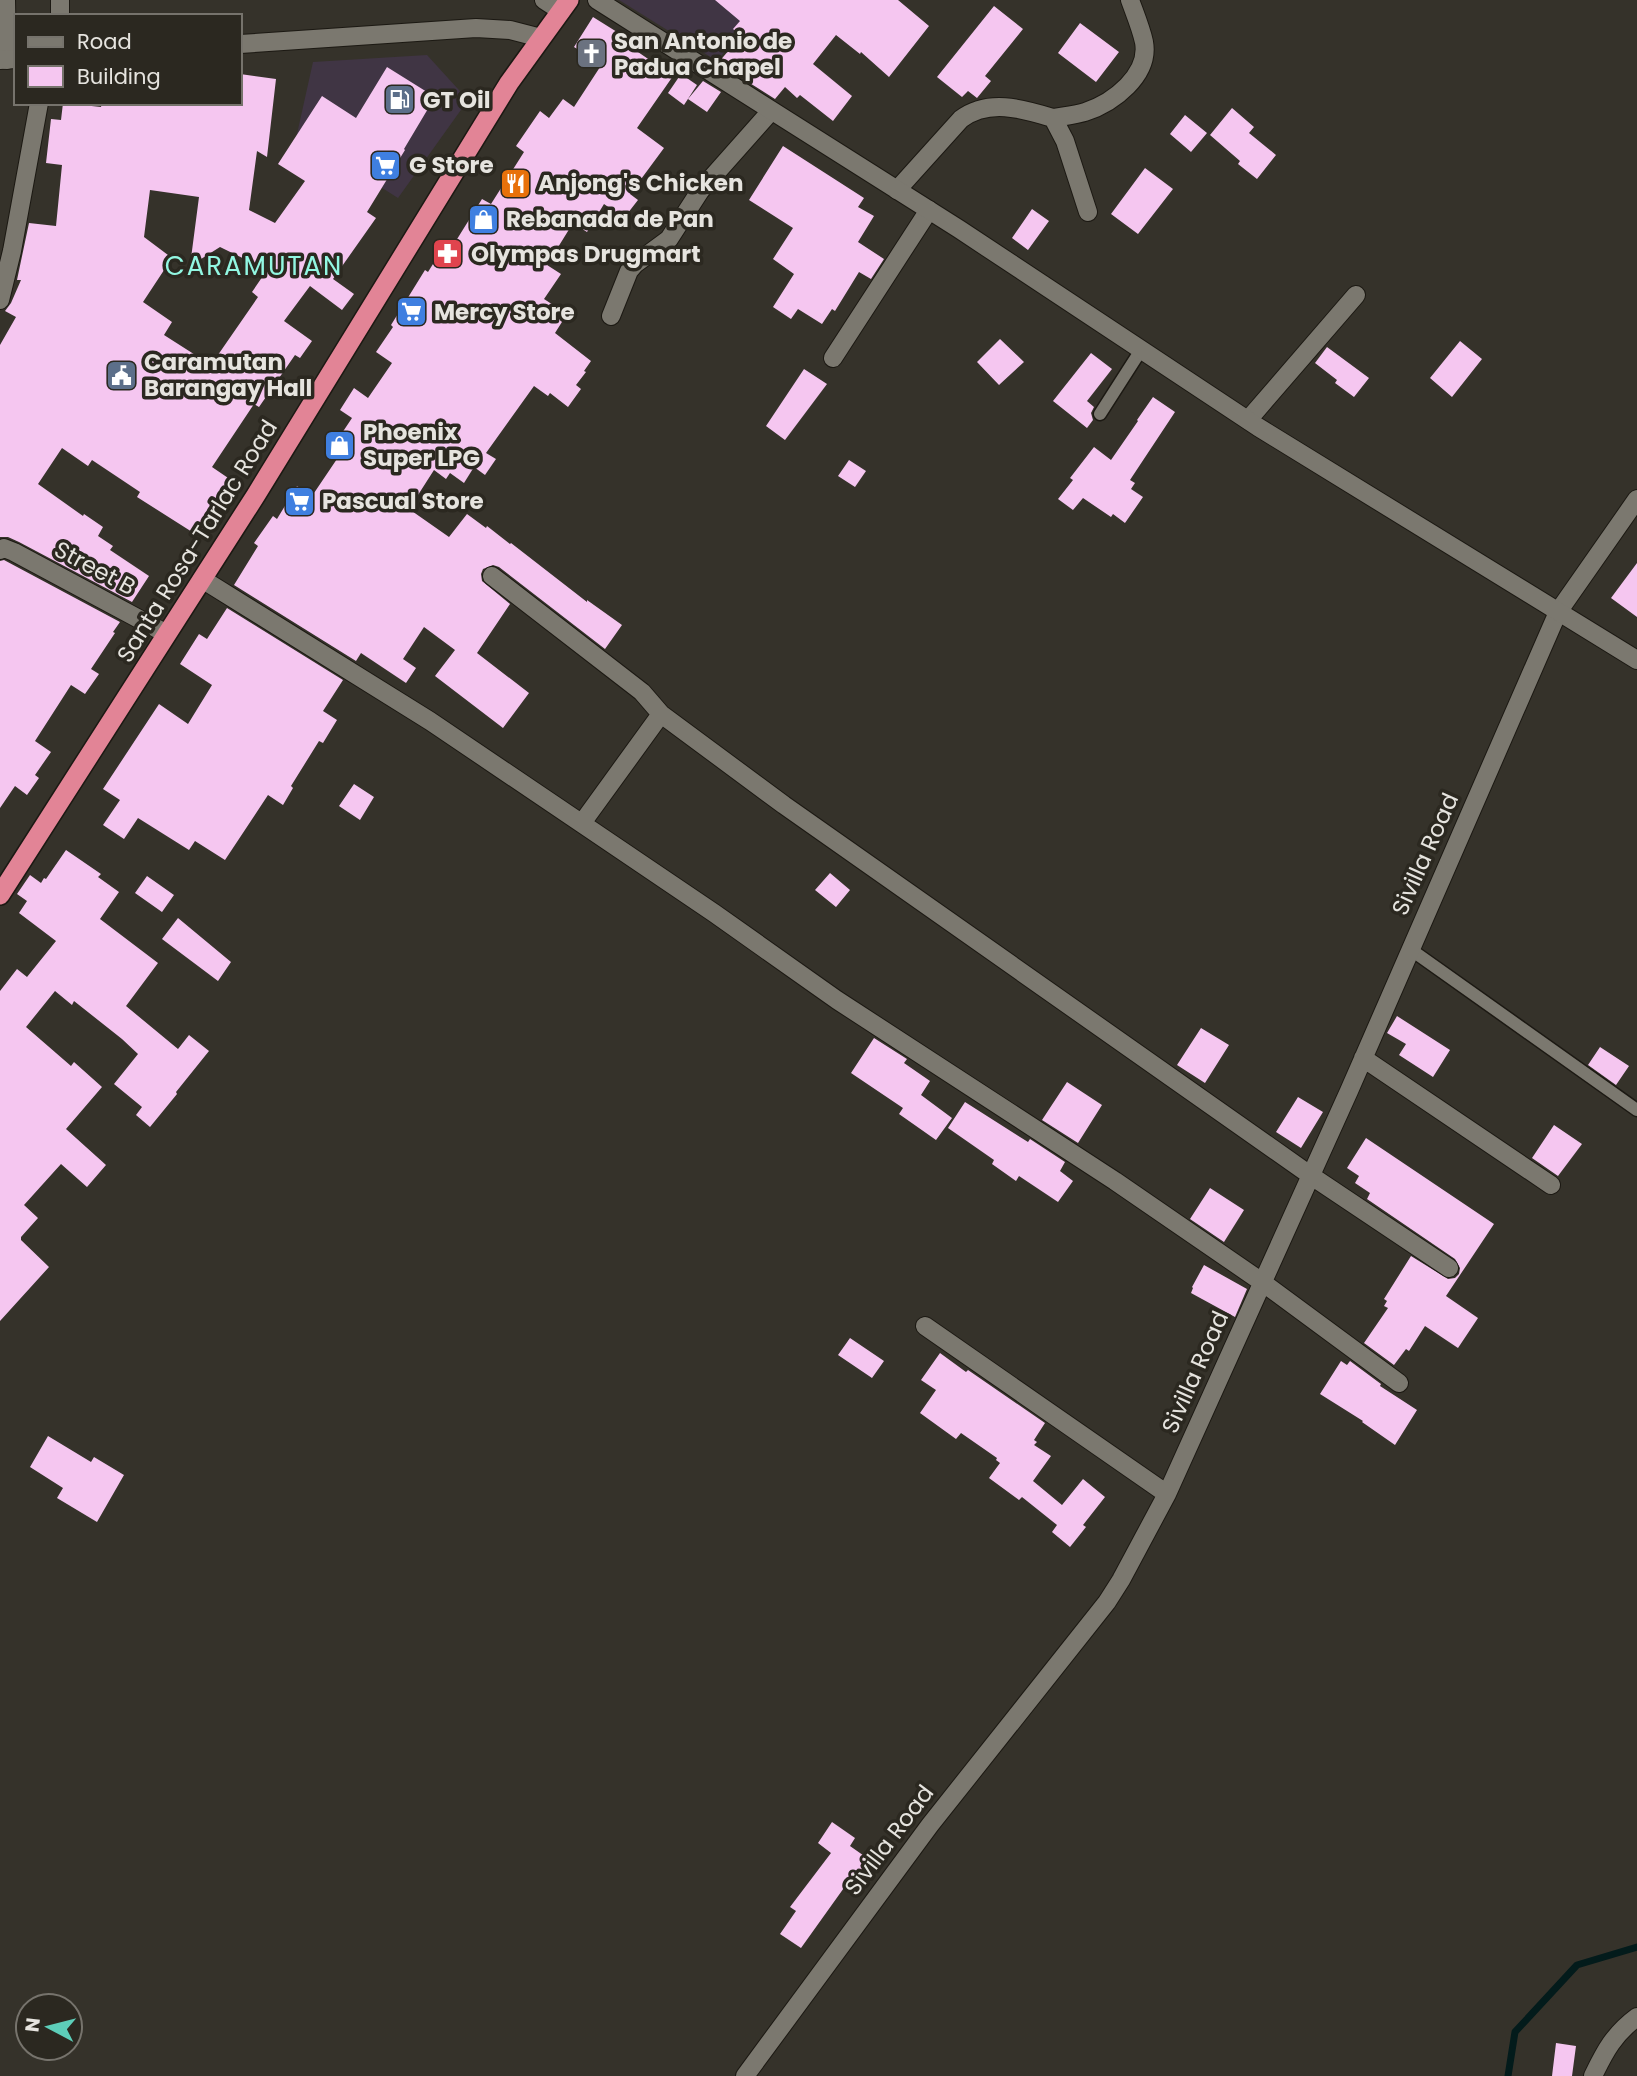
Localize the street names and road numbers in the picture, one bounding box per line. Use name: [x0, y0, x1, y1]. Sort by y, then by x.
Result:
street label: Santa Rosa-Tarlac Road: [109, 414, 285, 668]
street label: Street B: [49, 533, 141, 603]
street label: Sivilla Road: [1384, 788, 1466, 920]
street label: Sivilla Road: [1154, 1306, 1236, 1438]
street label: Sivilla Road: [837, 1778, 941, 1902]

